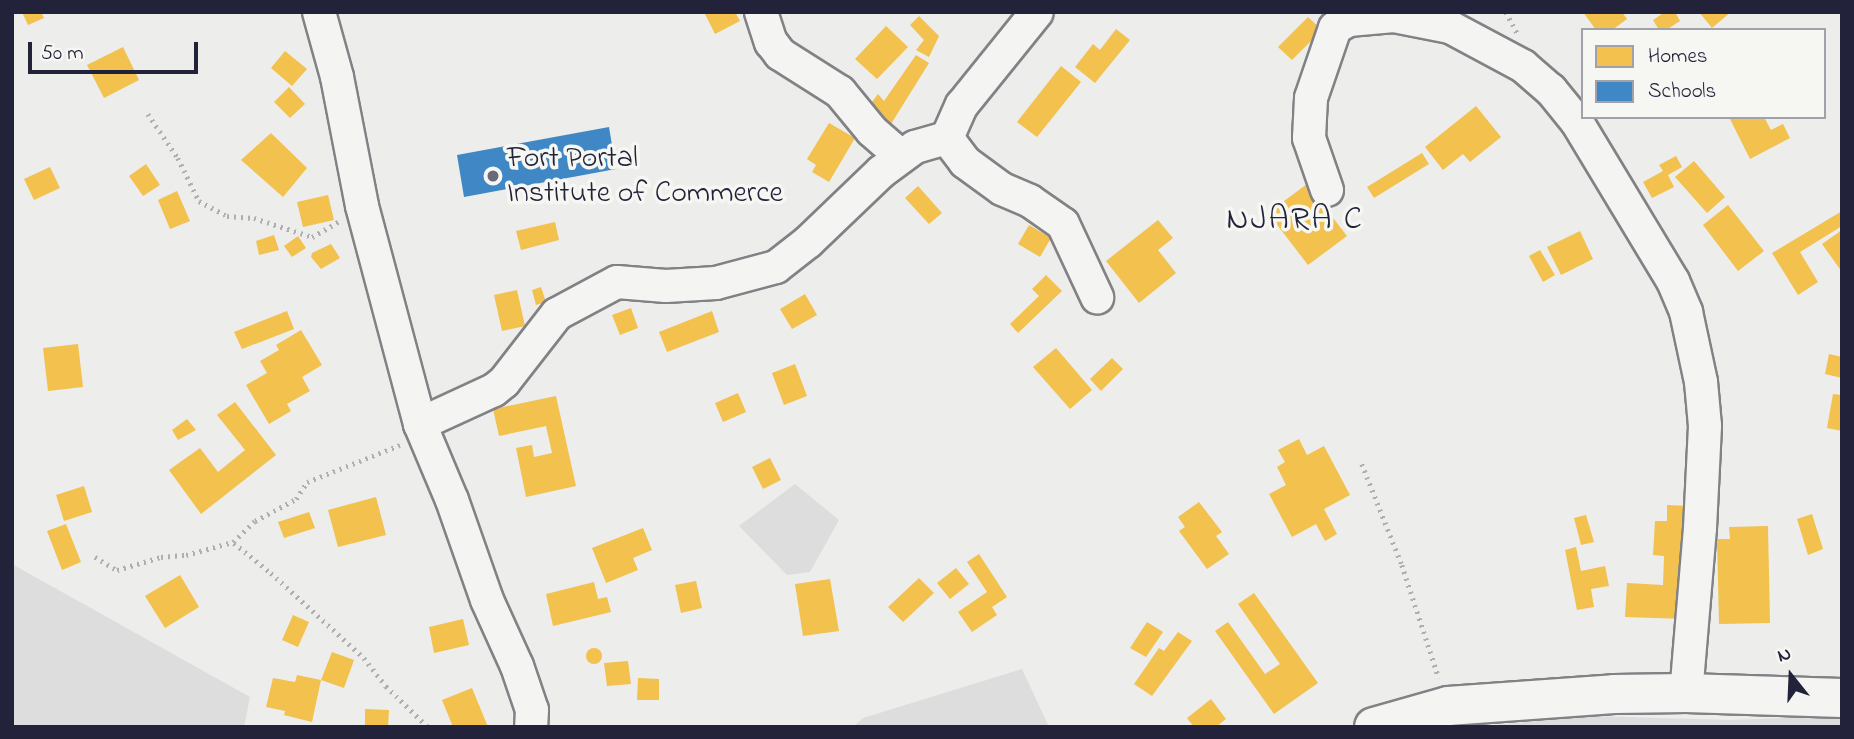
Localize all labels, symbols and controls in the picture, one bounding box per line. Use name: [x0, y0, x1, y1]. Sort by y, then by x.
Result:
scale bar: [32, 28, 201, 72]
legend: [1581, 28, 1826, 119]
text: 50 m: [41, 39, 84, 69]
text: Homes: [1648, 42, 1708, 72]
text: Schools: [1648, 77, 1716, 107]
place label: Fort Portal Institute of Commerce: [507, 141, 783, 212]
marker: Fort Portal Institute of Commerce: [485, 168, 501, 184]
district label: NJARA C: [1227, 201, 1363, 241]
north arrow: [1756, 641, 1826, 711]
text: N: [1774, 641, 1795, 670]

